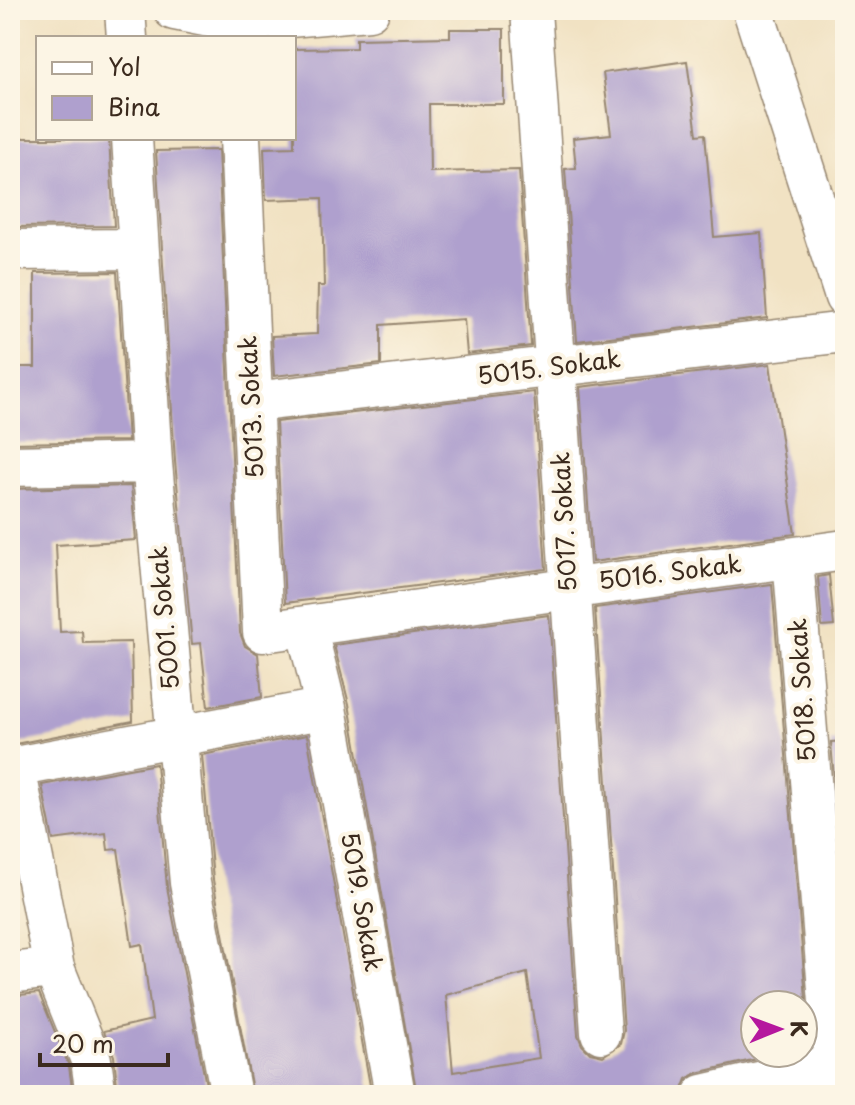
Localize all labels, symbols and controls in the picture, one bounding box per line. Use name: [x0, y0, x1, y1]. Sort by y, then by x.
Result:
legend: [36, 36, 296, 140]
text: Yol: [108, 48, 141, 84]
text: Bina: [108, 88, 160, 124]
street label: 5013. Sokak: [228, 335, 272, 479]
street label: 5015. Sokak: [475, 339, 623, 393]
street label: 5017. Sokak: [541, 451, 585, 593]
street label: 5016. Sokak: [596, 544, 743, 598]
street label: 5001. Sokak: [139, 545, 187, 692]
street label: 5018. Sokak: [778, 617, 824, 763]
street label: 5019. Sokak: [333, 829, 393, 974]
north arrow: [739, 989, 819, 1069]
scale bar: [40, 1017, 168, 1067]
text: K: [784, 1020, 817, 1037]
text: 20 m: [52, 1025, 114, 1061]

